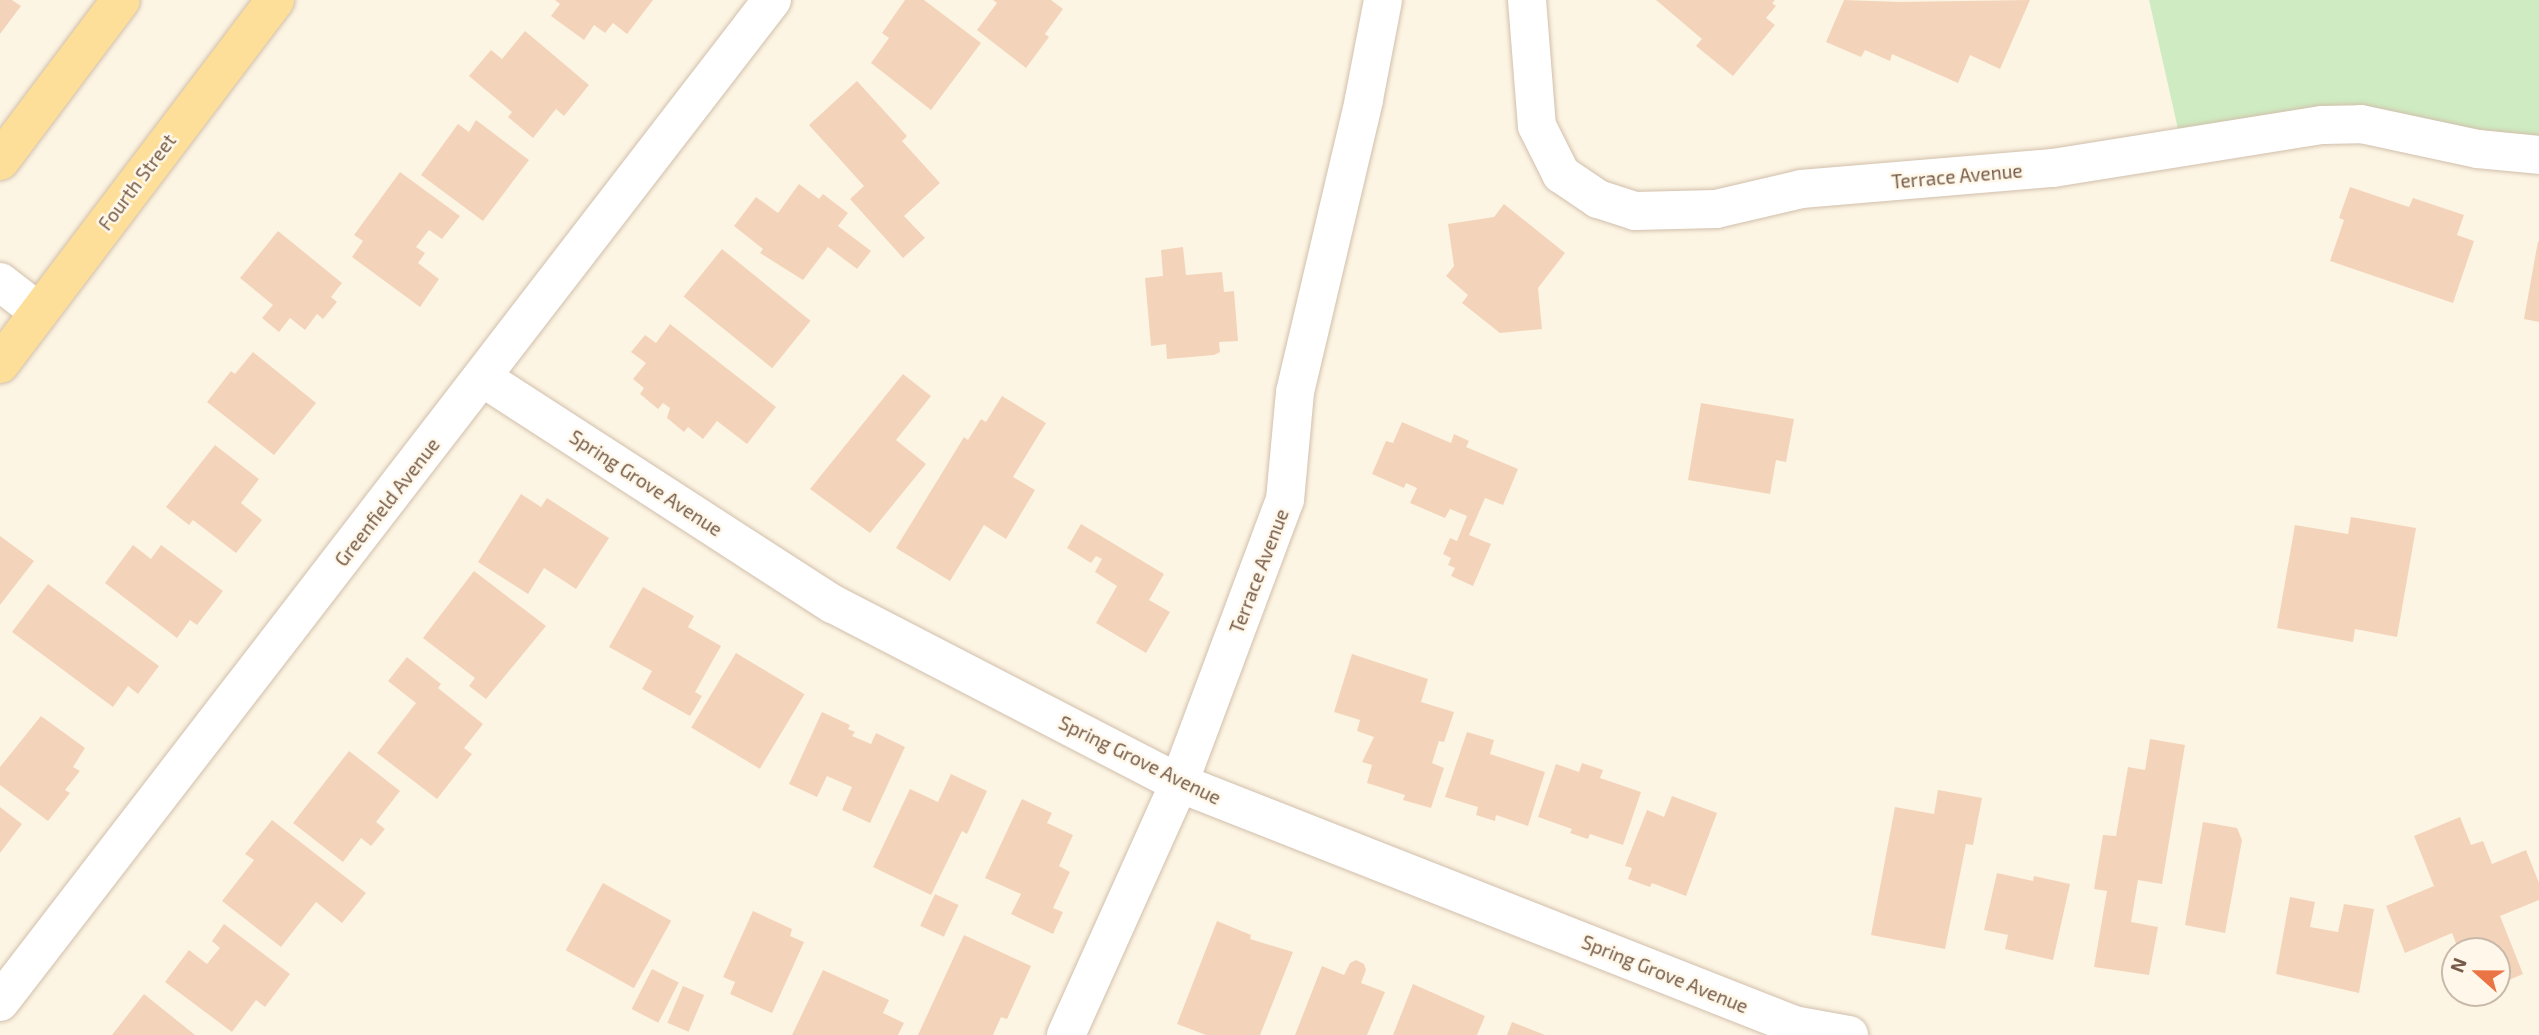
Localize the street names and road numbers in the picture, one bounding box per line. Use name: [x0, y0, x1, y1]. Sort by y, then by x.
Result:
street label: Fourth Street: [93, 129, 181, 235]
street label: Terrace Avenue: [1890, 159, 2024, 193]
street label: Spring Grove Avenue: [565, 425, 727, 541]
street label: Greenfield Avenue: [330, 433, 444, 571]
street label: Terrace Avenue: [1225, 505, 1293, 637]
street label: Spring Grove Avenue: [1055, 711, 1225, 809]
street label: Spring Grove Avenue: [1578, 930, 1752, 1018]

